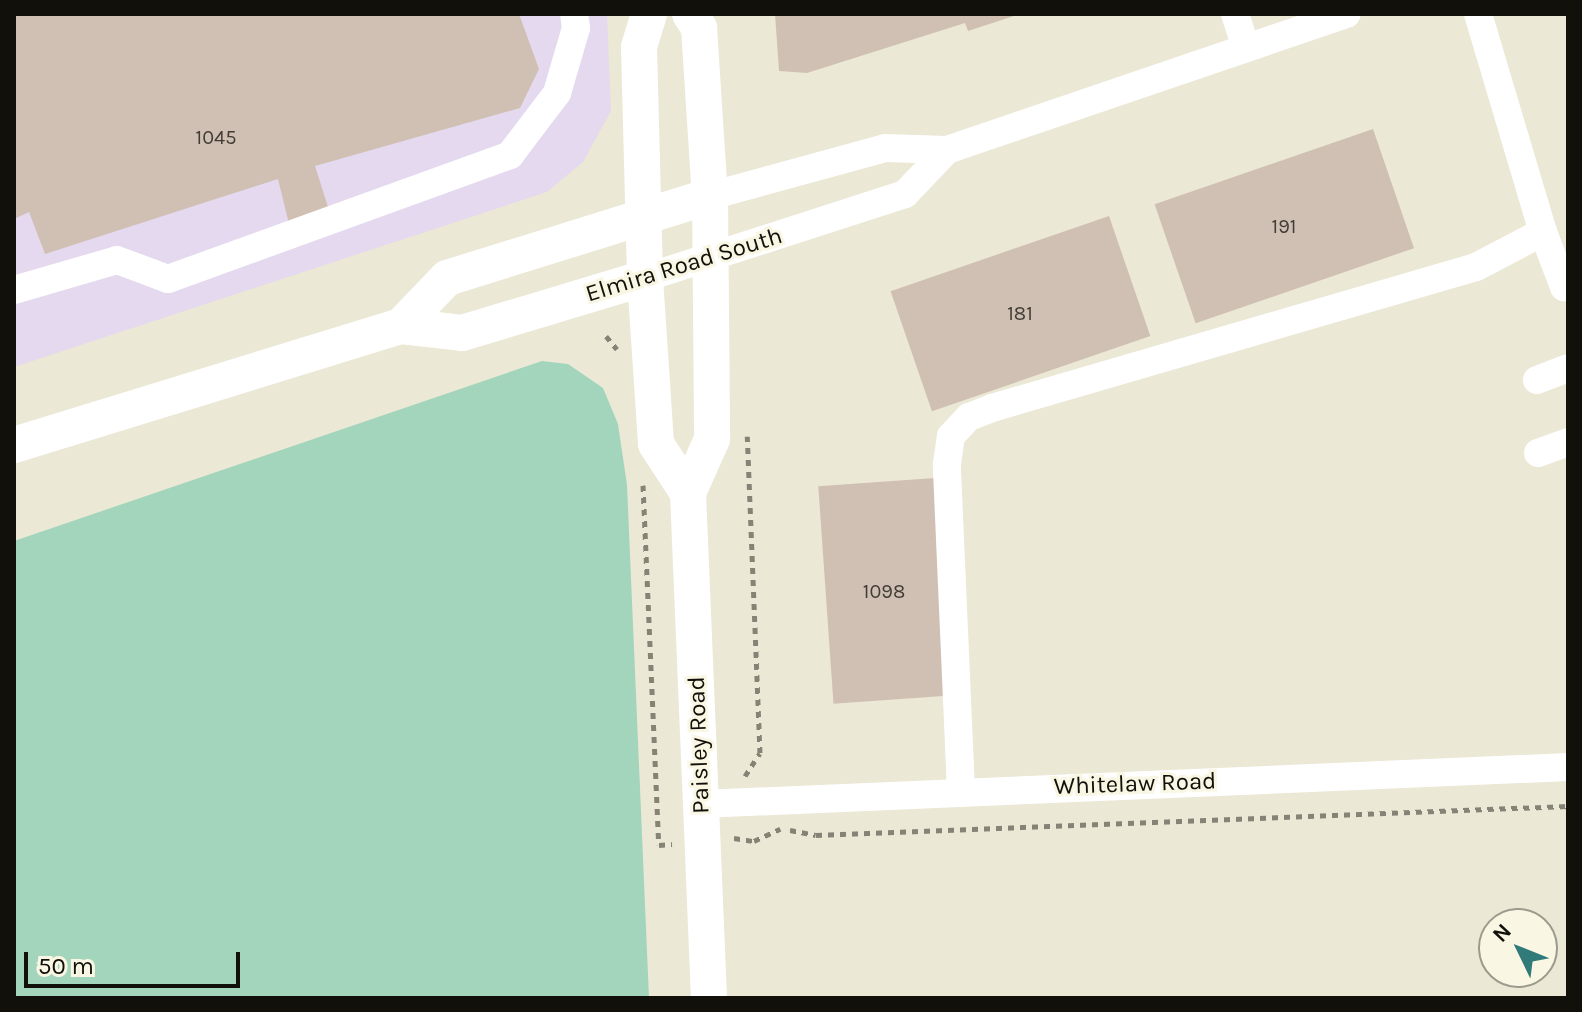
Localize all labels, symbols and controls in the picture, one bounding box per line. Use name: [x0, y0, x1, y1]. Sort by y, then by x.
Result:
house number: 1045: [196, 125, 236, 149]
house number: 191: [1272, 214, 1296, 238]
street label: Elmira Road South: [582, 221, 786, 309]
house number: 181: [1007, 301, 1033, 325]
house number: 1098: [863, 579, 905, 603]
street label: Paisley Road: [682, 676, 716, 814]
street label: Whitelaw Road: [1053, 767, 1217, 801]
north arrow: [1478, 908, 1558, 988]
text: N: [1487, 918, 1517, 948]
scale bar: [28, 936, 244, 986]
text: 50 m: [38, 952, 94, 980]

